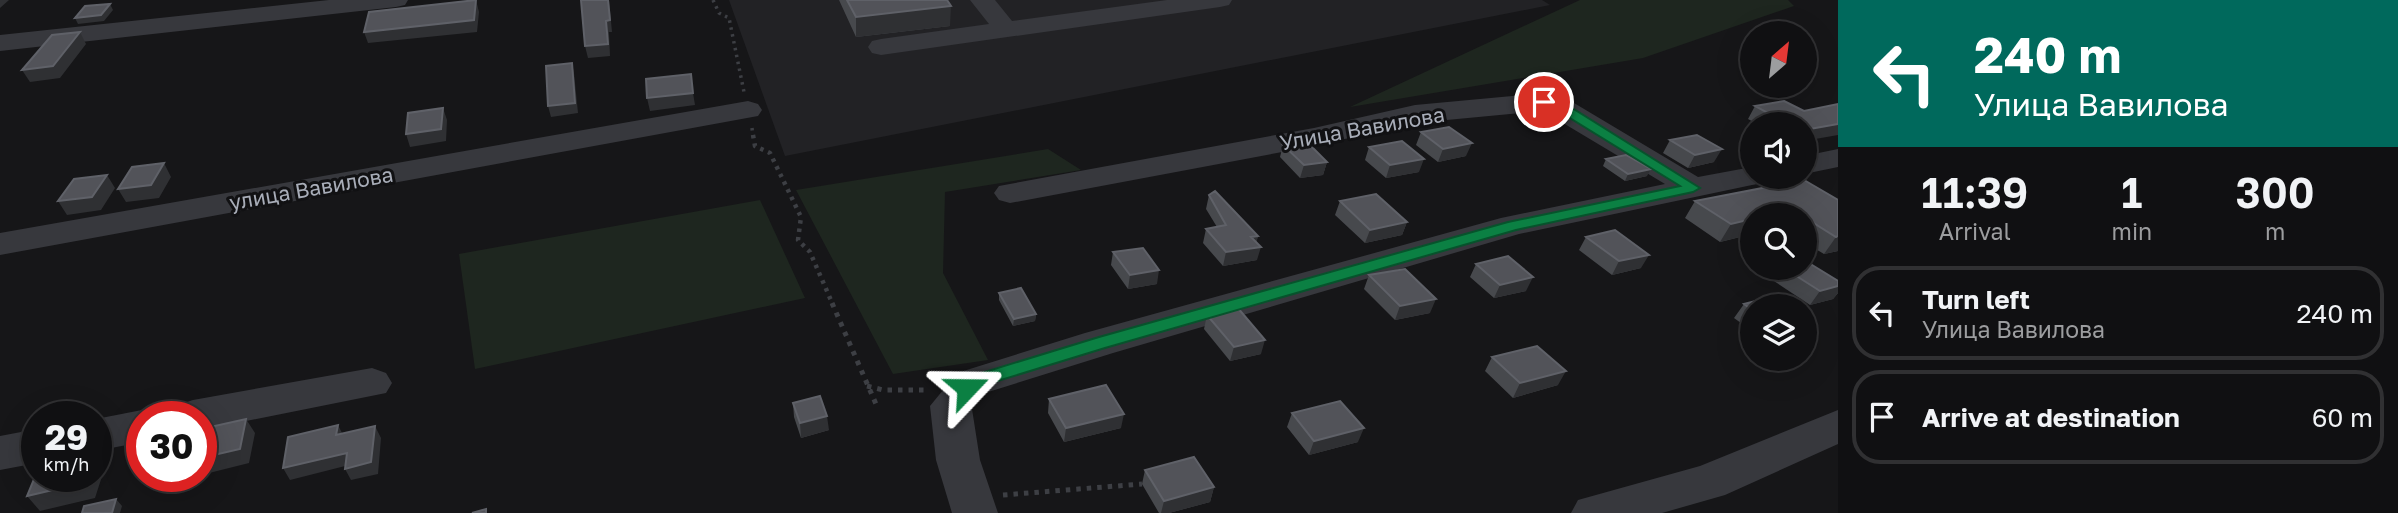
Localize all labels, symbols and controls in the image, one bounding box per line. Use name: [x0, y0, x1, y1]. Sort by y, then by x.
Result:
north arrow: [1740, 21, 1816, 98]
map controls: [1740, 21, 1817, 371]
text: 240 m: [1974, 25, 2122, 84]
icon: left: [1859, 28, 1950, 119]
pin: [1514, 72, 1574, 132]
icon: arrive: [1525, 83, 1563, 121]
text: Улица Вавилова: [1974, 85, 2229, 123]
street label: Улица Вавилова: [1277, 101, 1447, 155]
button: sound: [1740, 112, 1817, 189]
street label: улица Вавилова: [227, 161, 395, 215]
text: 11:39: [1921, 167, 2028, 217]
text: 1: [2121, 167, 2143, 217]
text: 300: [2236, 167, 2315, 217]
button: search: [1740, 203, 1817, 280]
text: Arrival: [1939, 217, 2011, 245]
text: min: [2112, 217, 2152, 245]
text: m: [2265, 217, 2285, 245]
text: Turn left: [1922, 284, 2030, 315]
button: layers: [1740, 294, 1817, 371]
icon: left: [1863, 294, 1901, 332]
text: 240 m: [2296, 298, 2373, 329]
text: Улица Вавилова: [1922, 315, 2105, 343]
position arrow: [930, 351, 1004, 425]
icon: arrive: [1863, 398, 1901, 436]
speed limit sign: 30: [126, 401, 217, 492]
text: Arrive at destination: [1922, 402, 2180, 433]
text: 60 m: [2312, 402, 2373, 433]
text: 29: [45, 416, 88, 458]
text: km/h: [44, 453, 89, 475]

